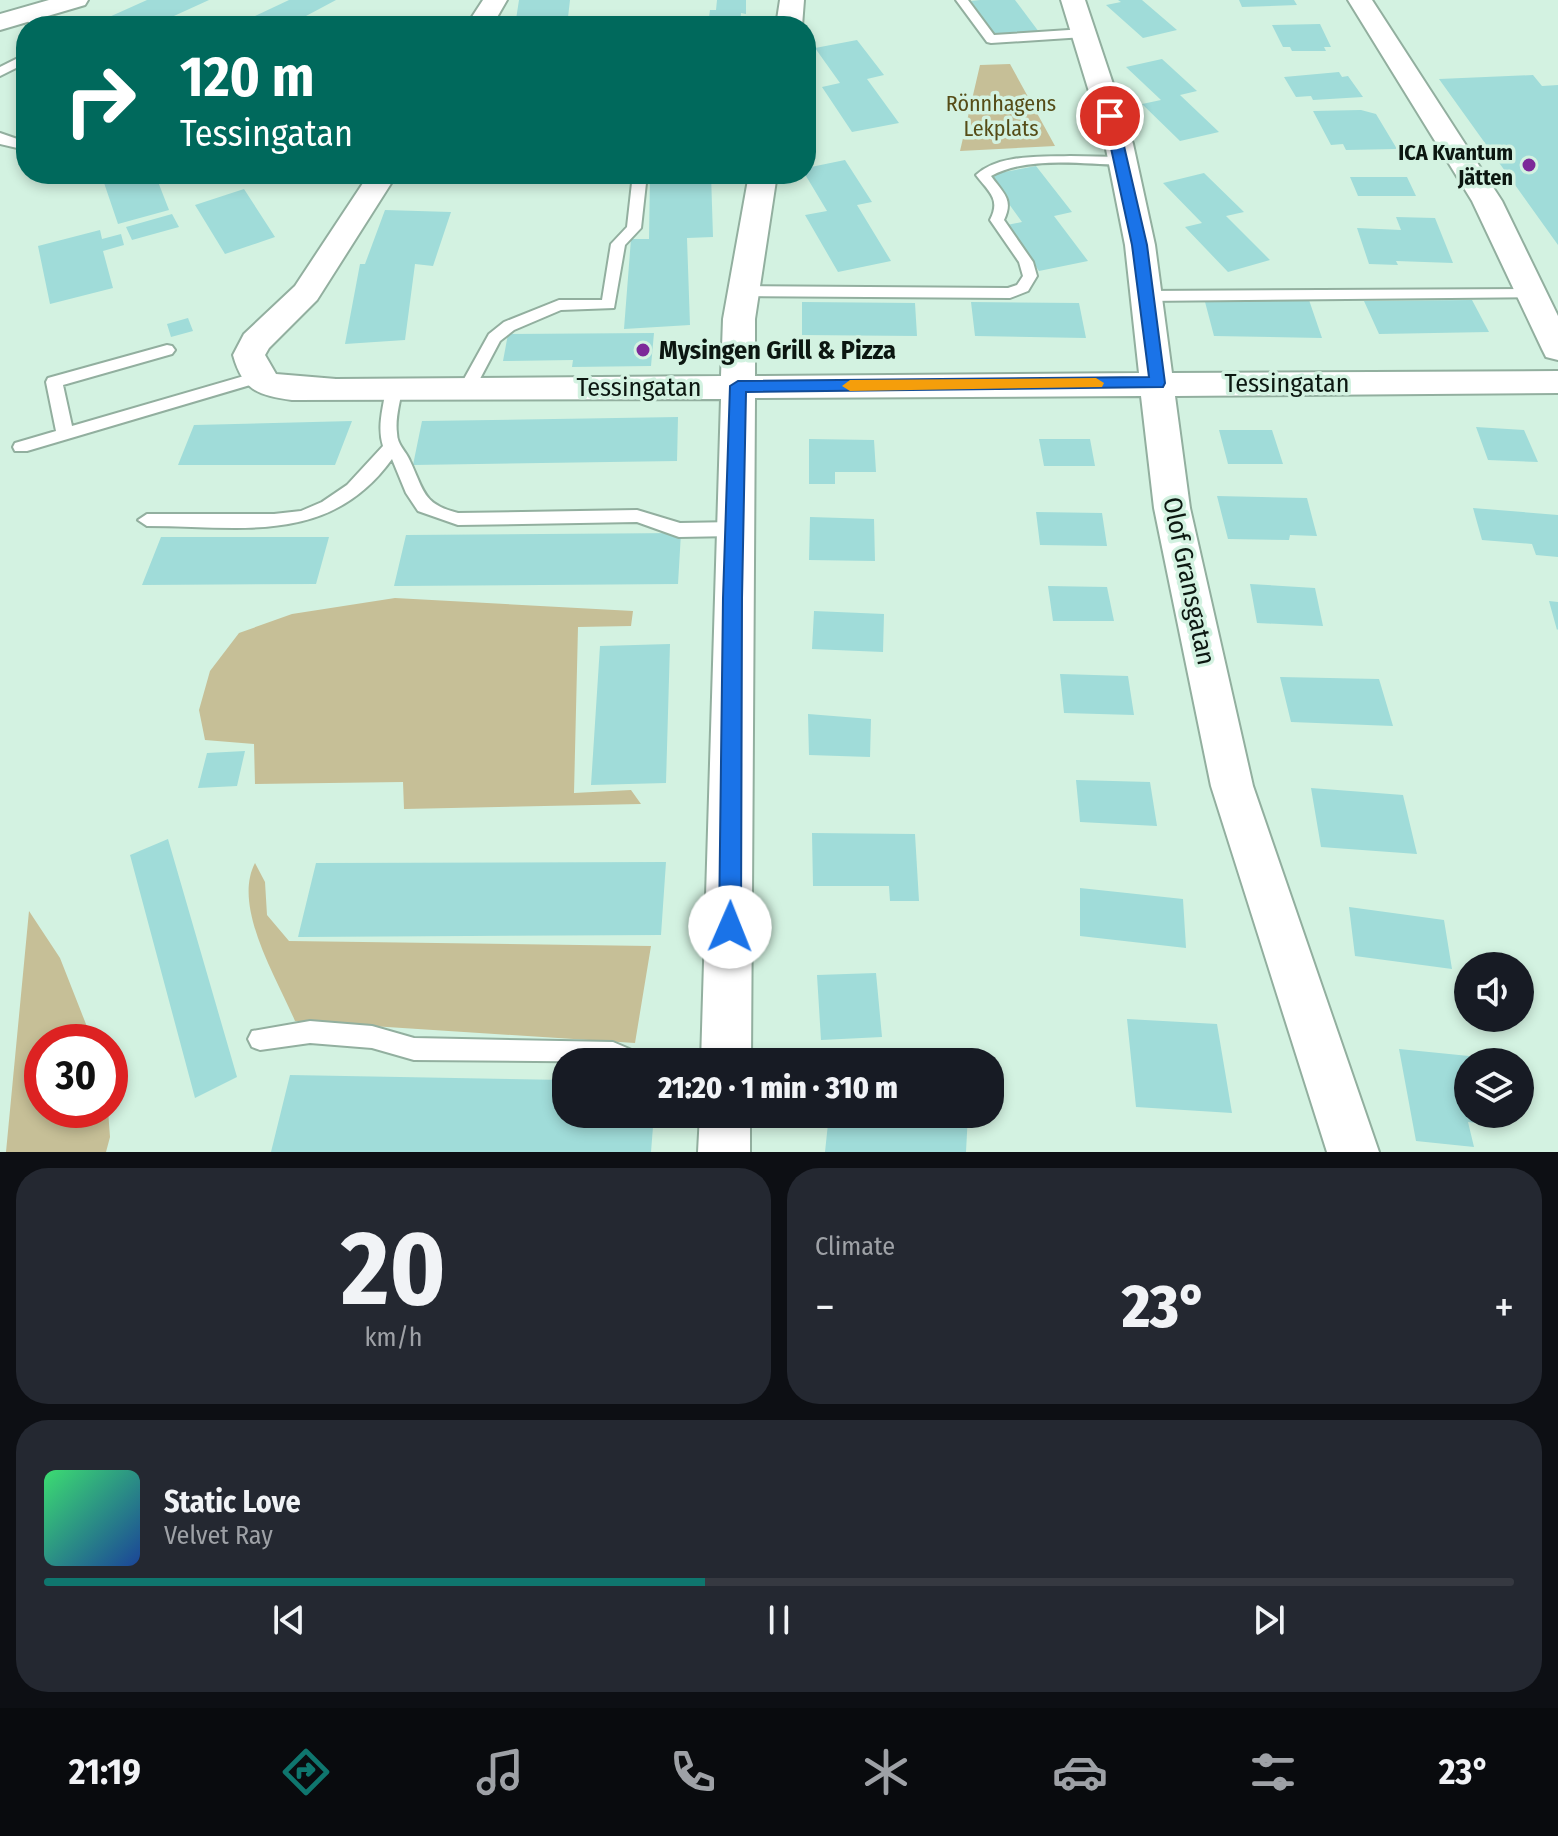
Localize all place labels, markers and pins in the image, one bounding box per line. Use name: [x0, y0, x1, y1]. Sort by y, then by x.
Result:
pin: [1076, 82, 1144, 150]
place label: ICA Kvantum Jätten: [1398, 139, 1513, 191]
marker: ICA Kvantum Jätten: [1520, 156, 1538, 174]
place label: Mysingen Grill & Pizza: [659, 335, 896, 366]
marker: Mysingen Grill & Pizza: [634, 341, 652, 359]

